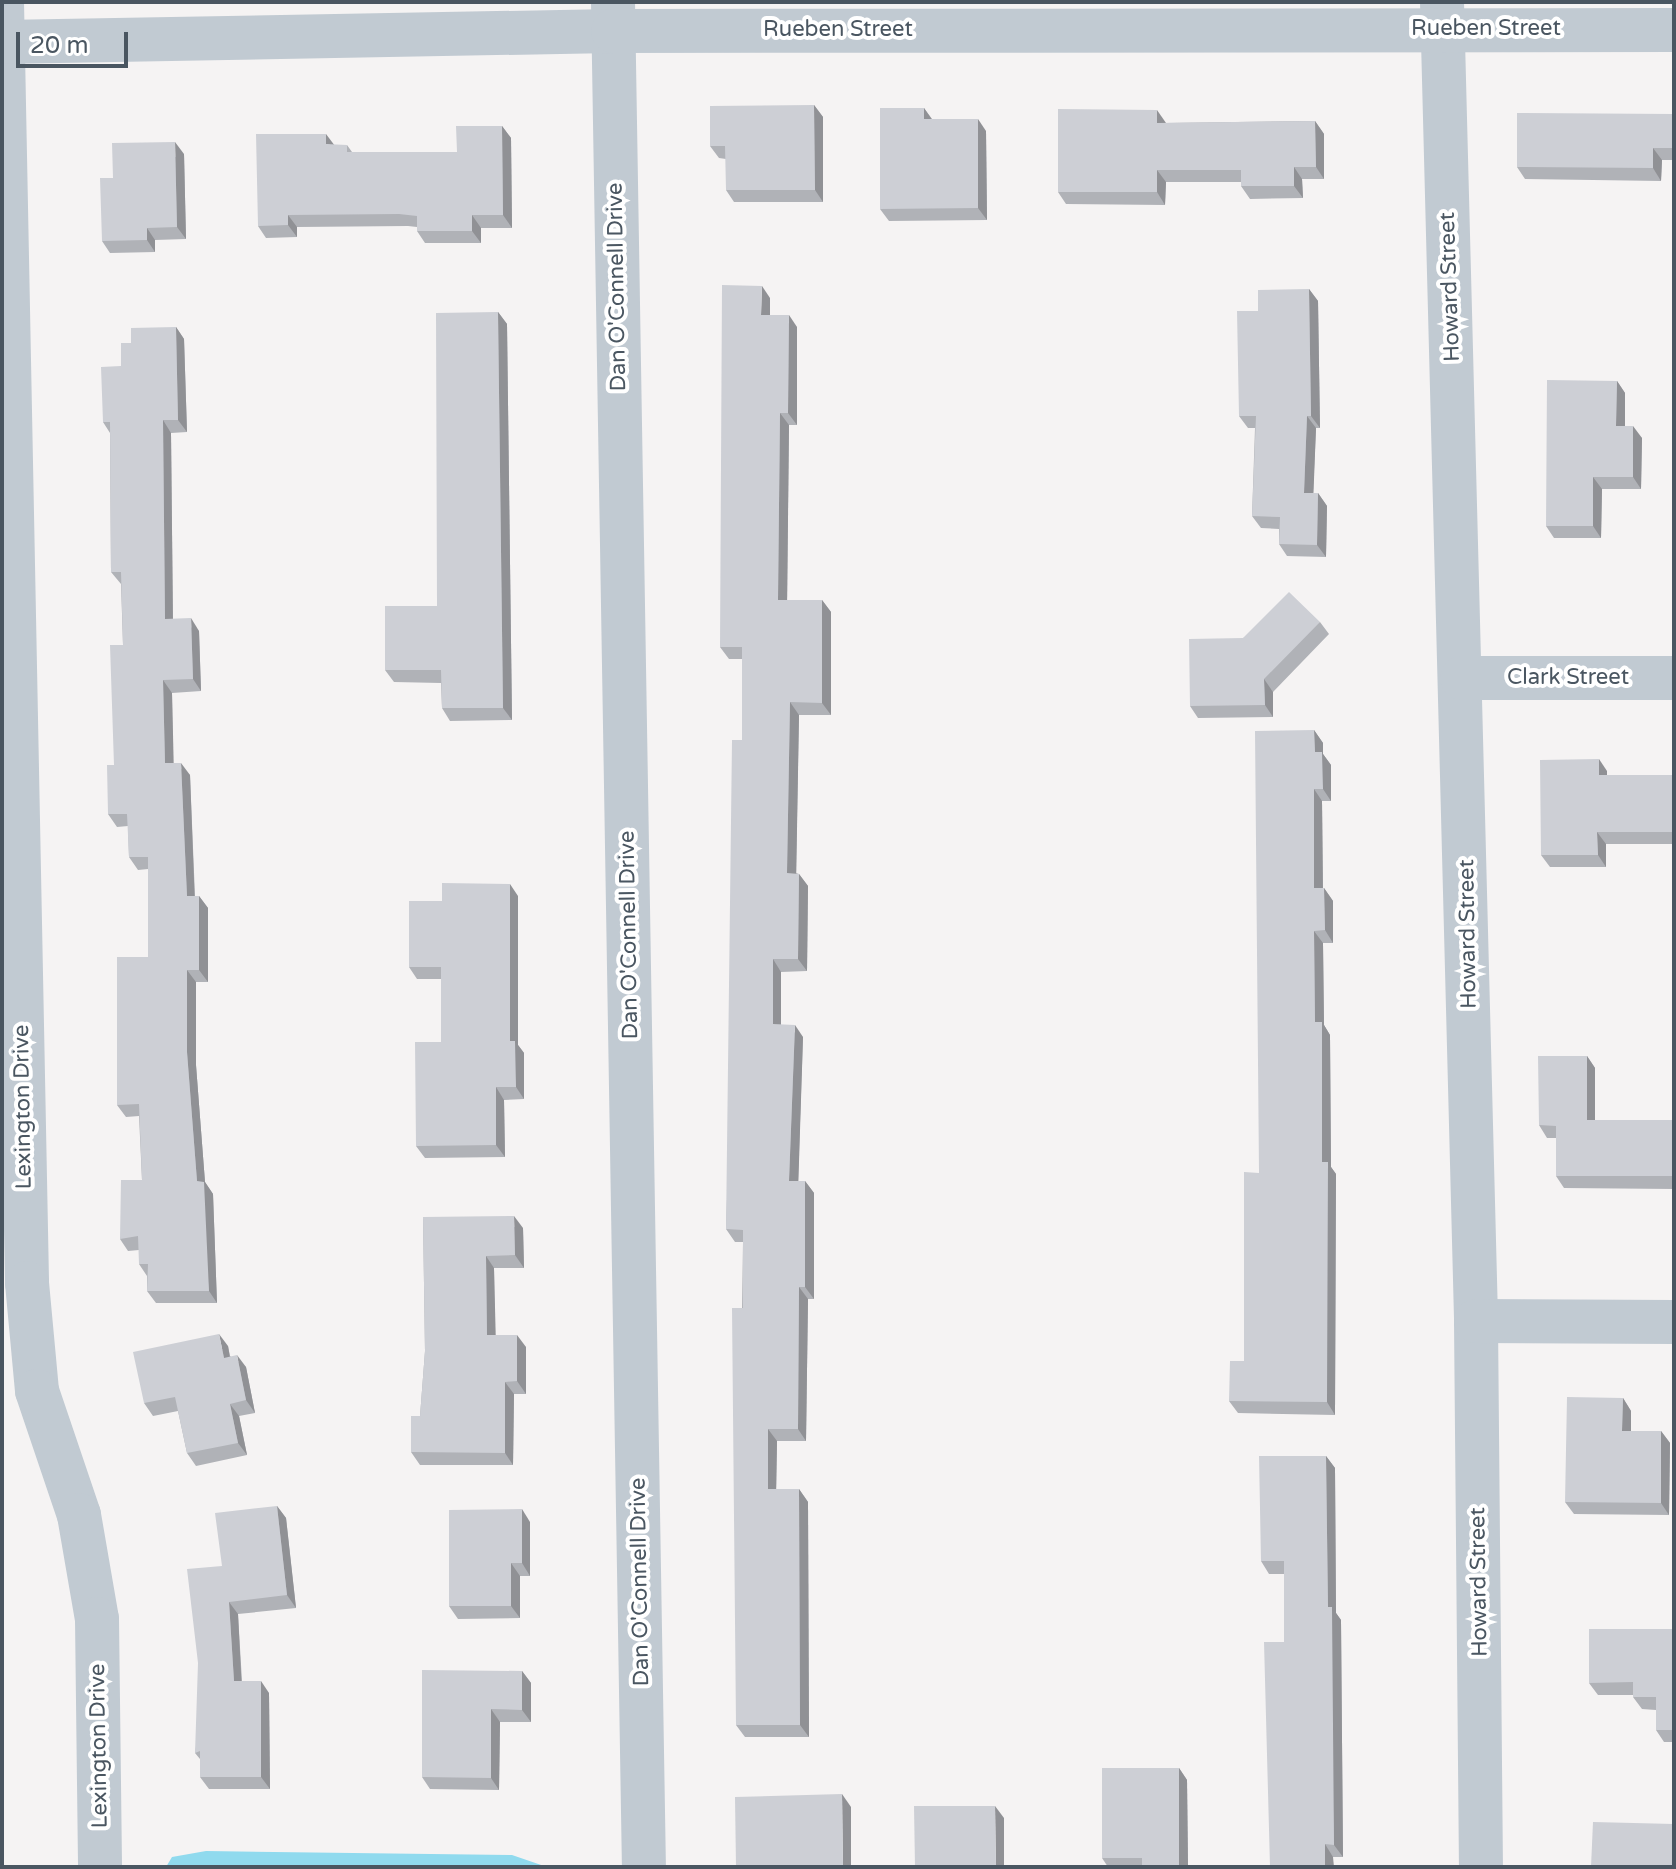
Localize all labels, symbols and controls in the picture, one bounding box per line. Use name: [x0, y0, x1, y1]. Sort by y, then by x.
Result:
scale bar: [20, 16, 132, 66]
street label: Rueben Street: [1411, 16, 1561, 42]
street label: Rueben Street: [763, 17, 913, 43]
text: 20 m: [30, 31, 88, 60]
street label: Dan O'Connell Drive: [602, 182, 632, 392]
street label: Howard Street: [1434, 212, 1466, 362]
street label: Clark Street: [1507, 665, 1629, 691]
street label: Dan O'Connell Drive: [614, 830, 644, 1040]
street label: Howard Street: [1453, 859, 1483, 1009]
street label: Lexington Drive: [8, 1024, 38, 1190]
street label: Dan O'Connell Drive: [625, 1477, 655, 1687]
street label: Howard Street: [1464, 1507, 1494, 1657]
street label: Lexington Drive: [84, 1663, 114, 1829]

